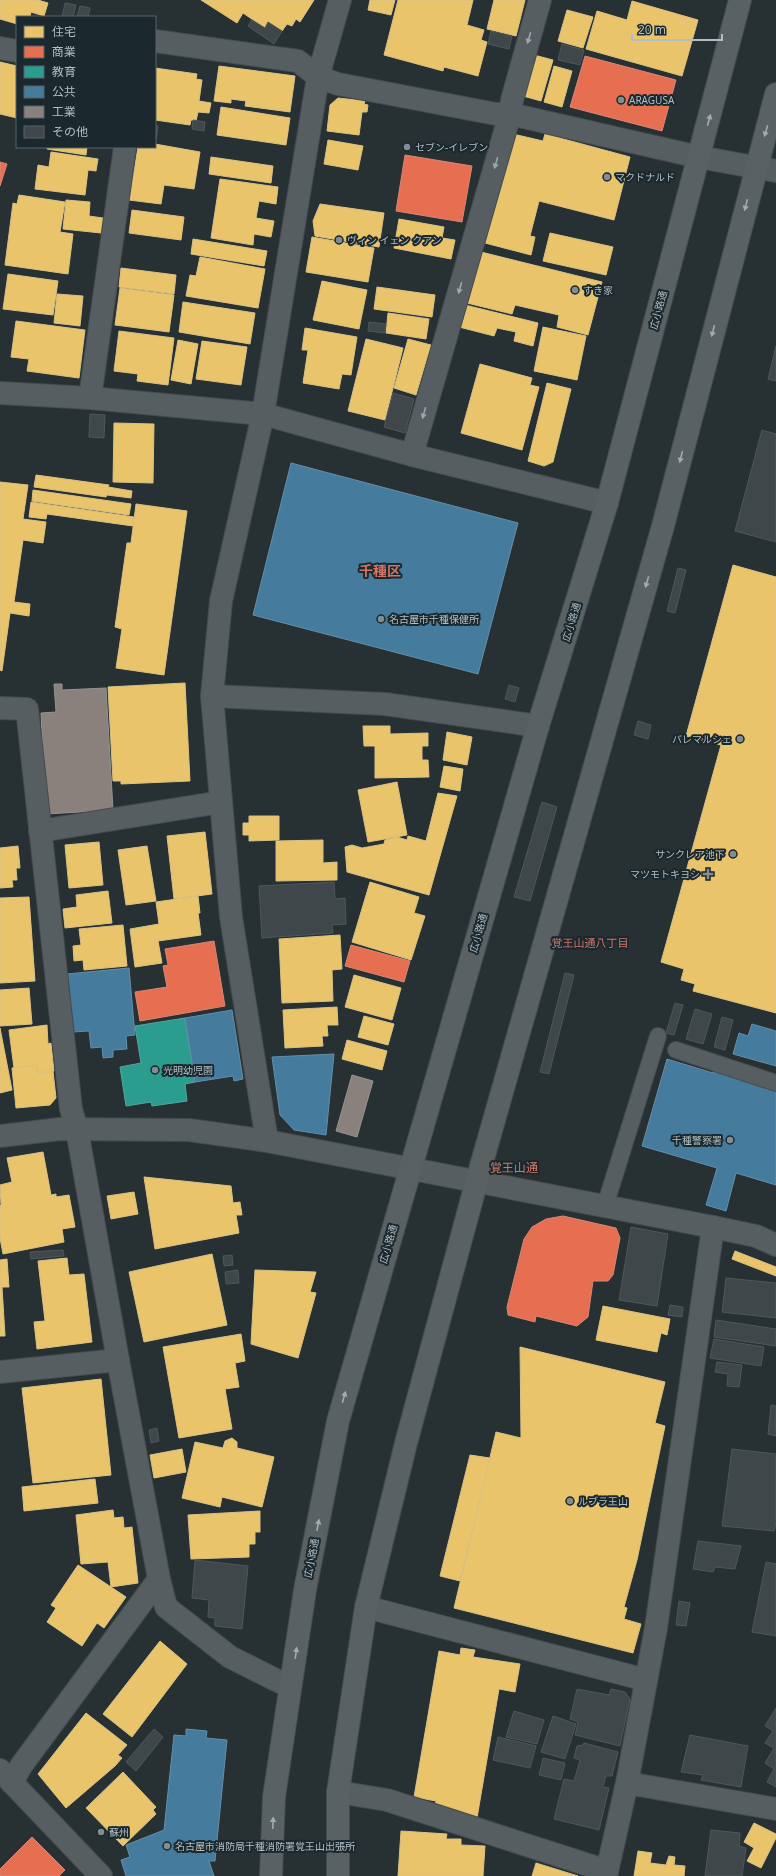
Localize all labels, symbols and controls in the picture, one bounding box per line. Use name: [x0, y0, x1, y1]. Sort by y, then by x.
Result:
legend: [16, 16, 156, 148]
scale bar: [632, 16, 722, 42]
text: 20 m: [638, 21, 666, 38]
text: 住宅: [52, 23, 76, 40]
one-way arrow: [526, 32, 532, 44]
text: 商業: [52, 43, 76, 60]
text: 教育: [52, 63, 76, 80]
text: 公共: [52, 83, 76, 100]
place label: ARAGUSA: [629, 93, 675, 107]
marker: ARAGUSA: [616, 95, 626, 105]
text: 工業: [52, 103, 76, 120]
one-way arrow: [706, 113, 712, 125]
text: その他: [52, 123, 88, 140]
one-way arrow: [763, 125, 769, 137]
place label: セブン-イレブン: [415, 140, 488, 154]
marker: セブン-イレブン: [402, 142, 412, 152]
one-way arrow: [492, 157, 498, 169]
place label: マクドナルド: [615, 170, 675, 184]
marker: マクドナルド: [602, 172, 612, 182]
one-way arrow: [743, 199, 749, 211]
place label: ヴィン イェン クアン: [347, 233, 442, 247]
marker: ヴィン イェン クアン: [334, 235, 344, 245]
one-way arrow: [457, 282, 463, 294]
place label: すき家: [583, 283, 613, 297]
marker: すき家: [570, 285, 580, 295]
street label: 広小路通: [646, 289, 670, 331]
one-way arrow: [710, 325, 716, 337]
one-way arrow: [421, 407, 427, 419]
one-way arrow: [678, 451, 684, 463]
district label: 千種区: [359, 561, 401, 580]
one-way arrow: [644, 576, 650, 588]
street label: 広小路通: [558, 601, 584, 643]
place label: 名古屋市千種保健所: [389, 612, 479, 626]
marker: 名古屋市千種保健所: [376, 614, 386, 624]
place label: パレマルシェ: [672, 732, 732, 746]
marker: パレマルシェ: [735, 734, 745, 744]
place label: サンクレア池下: [655, 847, 725, 861]
marker: サンクレア池下: [728, 849, 738, 859]
place label: マツモトキヨシ: [630, 867, 700, 881]
marker: マツモトキヨシ: [703, 869, 713, 879]
street label: 広小路通: [466, 912, 490, 954]
district label: 覚王山通八丁目: [552, 935, 629, 950]
place label: 光明幼児園: [163, 1063, 213, 1077]
marker: 光明幼児園: [150, 1065, 160, 1075]
place label: 千種警察署: [672, 1133, 722, 1147]
marker: 千種警察署: [725, 1135, 735, 1145]
district label: 覚王山通: [490, 1159, 538, 1176]
street label: 広小路通: [376, 1223, 400, 1265]
one-way arrow: [341, 1391, 347, 1403]
place label: ルブラ王山: [578, 1494, 628, 1508]
marker: ルブラ王山: [565, 1496, 575, 1506]
one-way arrow: [315, 1518, 321, 1531]
street label: 広小路通: [300, 1537, 322, 1579]
one-way arrow: [293, 1647, 299, 1659]
one-way arrow: [270, 1816, 276, 1829]
place label: 蘇州: [109, 1825, 129, 1839]
marker: 蘇州: [96, 1827, 106, 1837]
place label: 名古屋市消防局千種消防署覚王山出張所: [175, 1839, 355, 1853]
marker: 名古屋市消防局千種消防署覚王山出張所: [162, 1841, 172, 1851]

